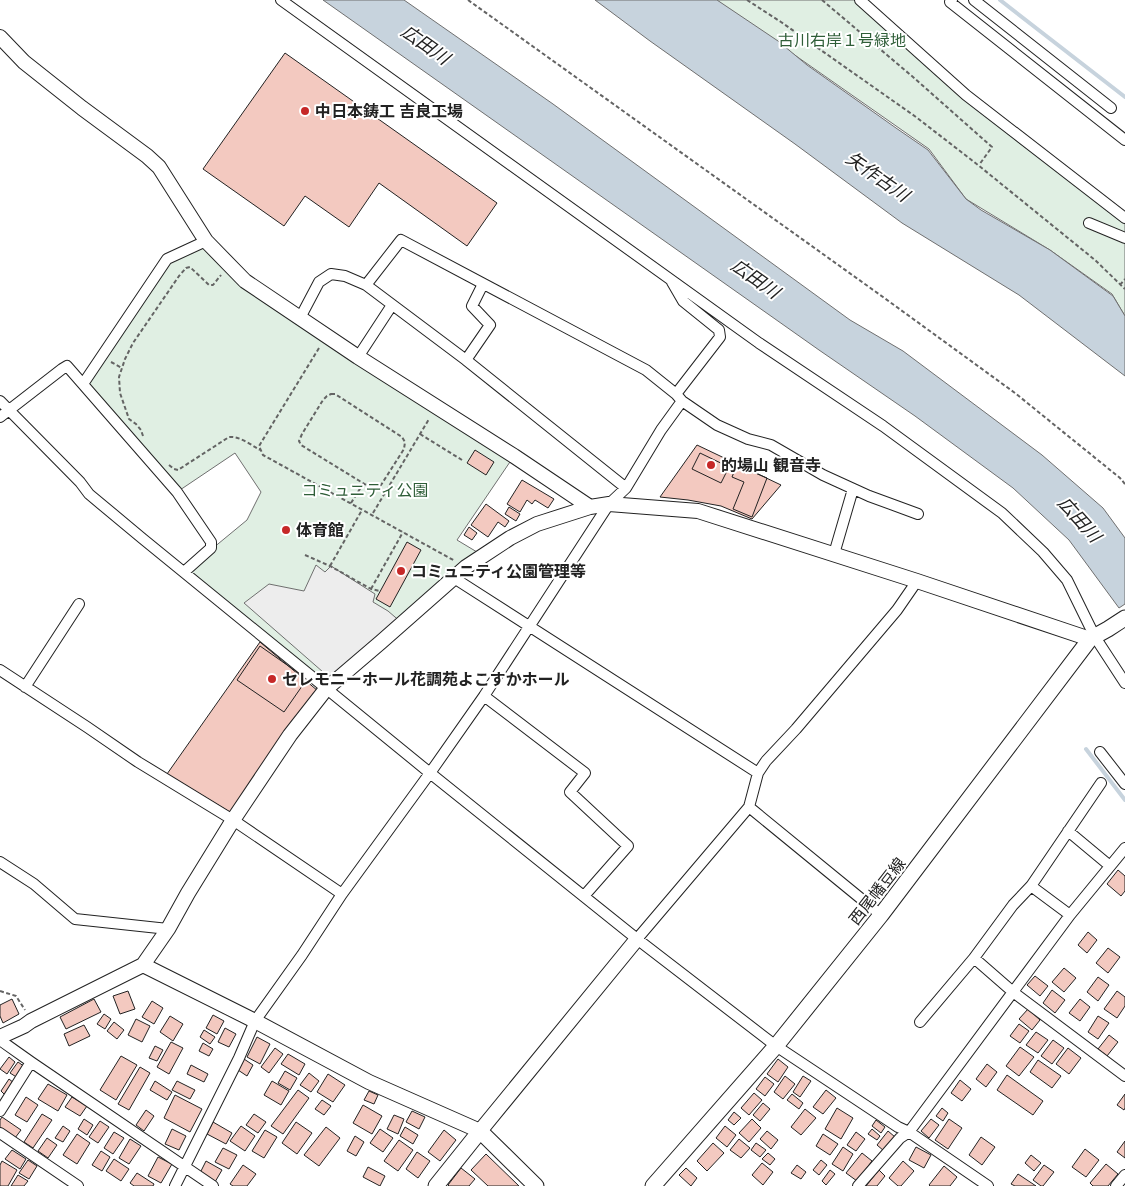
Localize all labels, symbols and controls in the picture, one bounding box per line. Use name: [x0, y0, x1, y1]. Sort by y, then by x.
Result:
water label: 広田川: [398, 20, 456, 70]
park label: 古川右岸１号緑地: [778, 30, 906, 50]
place label: 中日本鋳工 吉良工場: [315, 101, 463, 121]
marker: 中日本鋳工 吉良工場: [299, 105, 311, 117]
water label: 矢作古川: [842, 146, 915, 207]
water label: 広田川: [728, 254, 786, 304]
place label: 的場山 観音寺: [721, 455, 821, 475]
marker: 的場山 観音寺: [705, 459, 717, 471]
park label: コミュニティ公園: [301, 480, 429, 500]
water label: 広田川: [1054, 492, 1108, 548]
place label: 体育館: [296, 520, 344, 540]
marker: 体育館: [280, 524, 292, 536]
place label: コミュニティ公園管理等: [411, 561, 586, 581]
marker: コミュニティ公園管理等: [395, 565, 407, 577]
place label: セレモニーホール花調苑よこすかホール: [282, 669, 570, 689]
marker: セレモニーホール花調苑よこすかホール: [266, 673, 278, 685]
street label: 西尾幡豆線: [844, 853, 910, 929]

